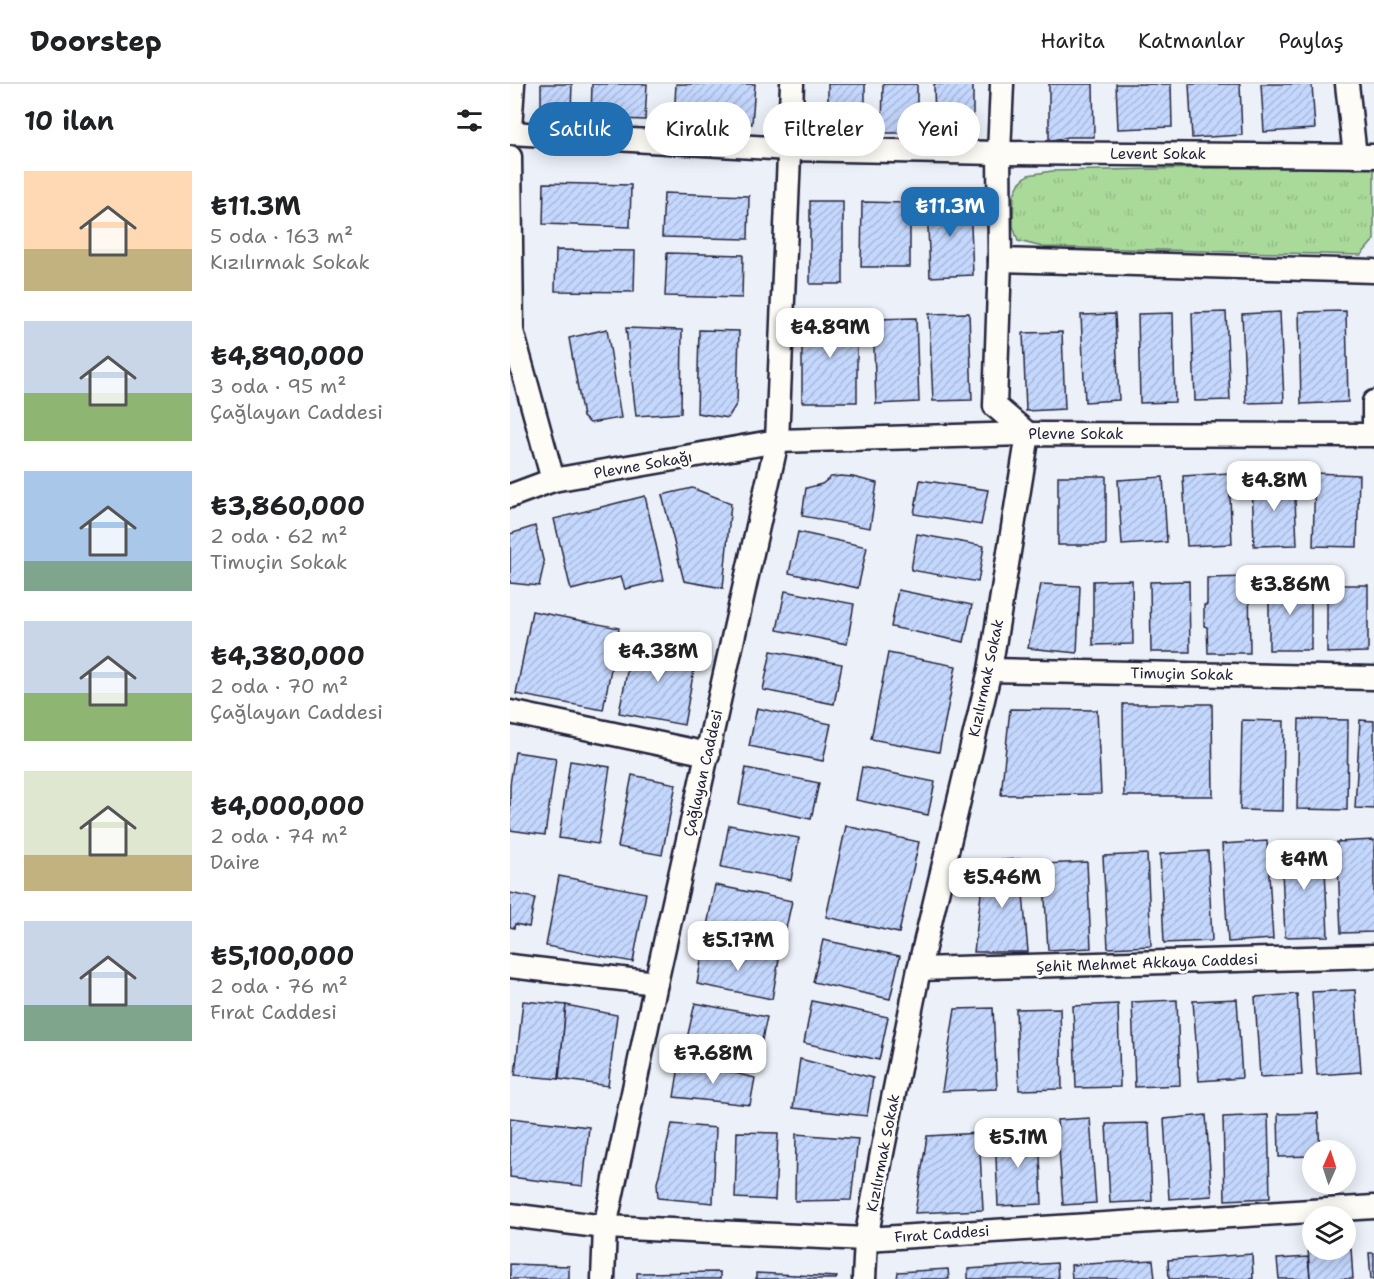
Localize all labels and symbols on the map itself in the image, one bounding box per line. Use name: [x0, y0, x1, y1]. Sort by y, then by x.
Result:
street label: Levent Sokak: [1110, 144, 1206, 164]
pin: ₺11.3M: [901, 187, 999, 238]
pin: ₺4.89M: [781, 308, 879, 359]
street label: Plevne Sokak: [1028, 424, 1124, 444]
street label: Plevne Sokağı: [592, 446, 694, 484]
pin: ₺4.8M: [1232, 461, 1316, 512]
pin: ₺3.86M: [1241, 565, 1339, 616]
street label: Kızılırmak Sokak: [964, 617, 1008, 739]
pin: ₺4.38M: [609, 632, 707, 683]
street label: Timuçin Sokak: [1130, 663, 1234, 685]
street label: Çağlayan Caddesi: [679, 708, 727, 838]
pin: ₺4M: [1275, 840, 1333, 891]
pin: ₺5.46M: [953, 858, 1051, 909]
pin: ₺5.17M: [689, 921, 787, 972]
street label: Şehit Mehmet Akkaya Caddesi: [1036, 949, 1258, 977]
pin: ₺7.68M: [664, 1034, 762, 1085]
street label: Kızılırmak Sokak: [862, 1092, 904, 1214]
pin: ₺5.1M: [976, 1118, 1060, 1169]
north arrow: [1302, 1140, 1356, 1194]
street label: Fırat Caddesi: [894, 1221, 990, 1247]

